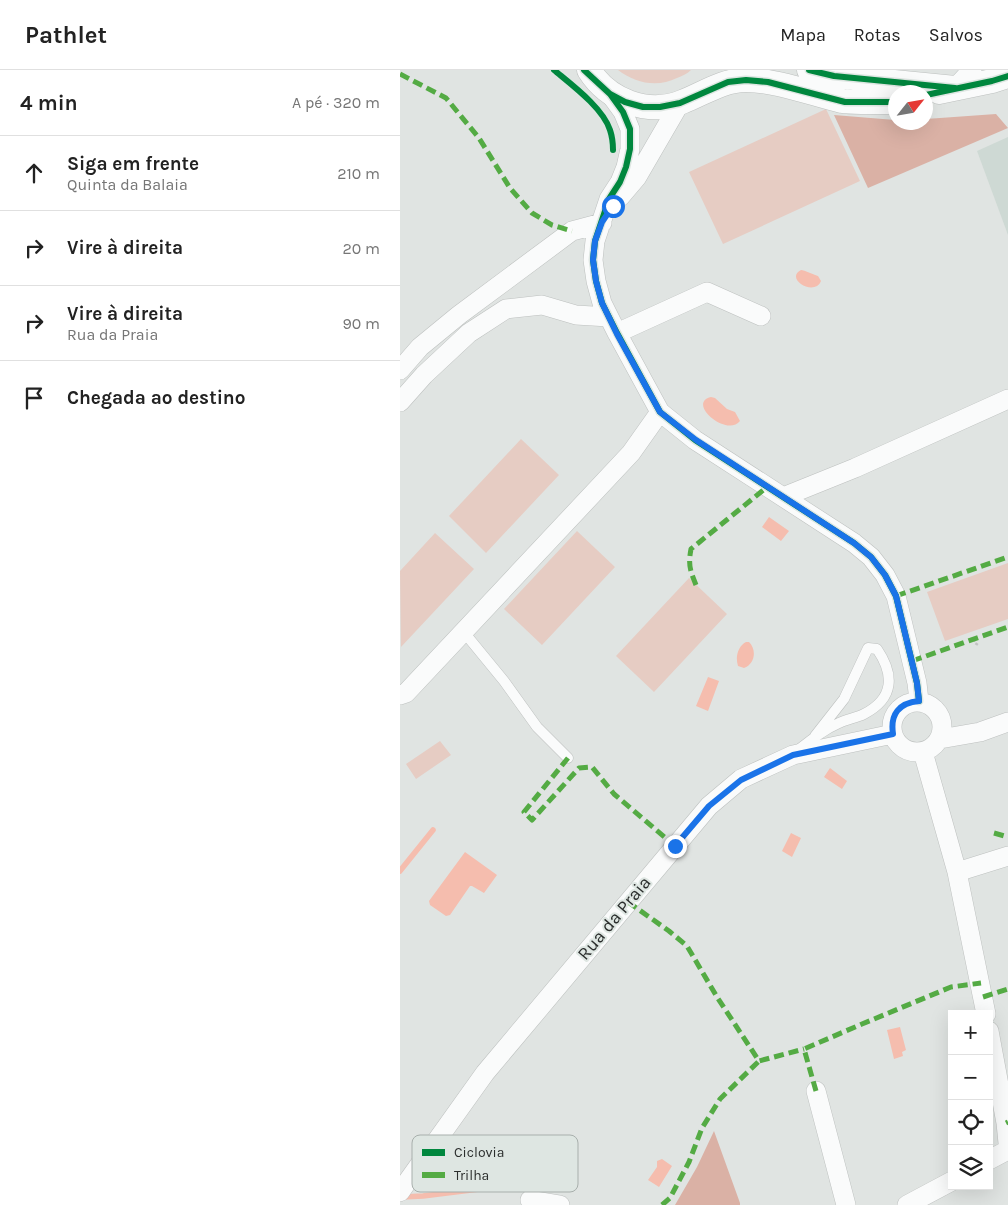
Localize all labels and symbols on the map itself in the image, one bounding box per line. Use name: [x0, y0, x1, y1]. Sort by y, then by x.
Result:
north arrow: [888, 85, 933, 130]
route start: [602, 195, 625, 218]
route end: [664, 835, 687, 858]
street label: Rua da Praia: [573, 872, 655, 964]
legend: [412, 1135, 578, 1192]
text: Ciclovia: [454, 1144, 504, 1161]
text: Trilha: [454, 1167, 489, 1184]

